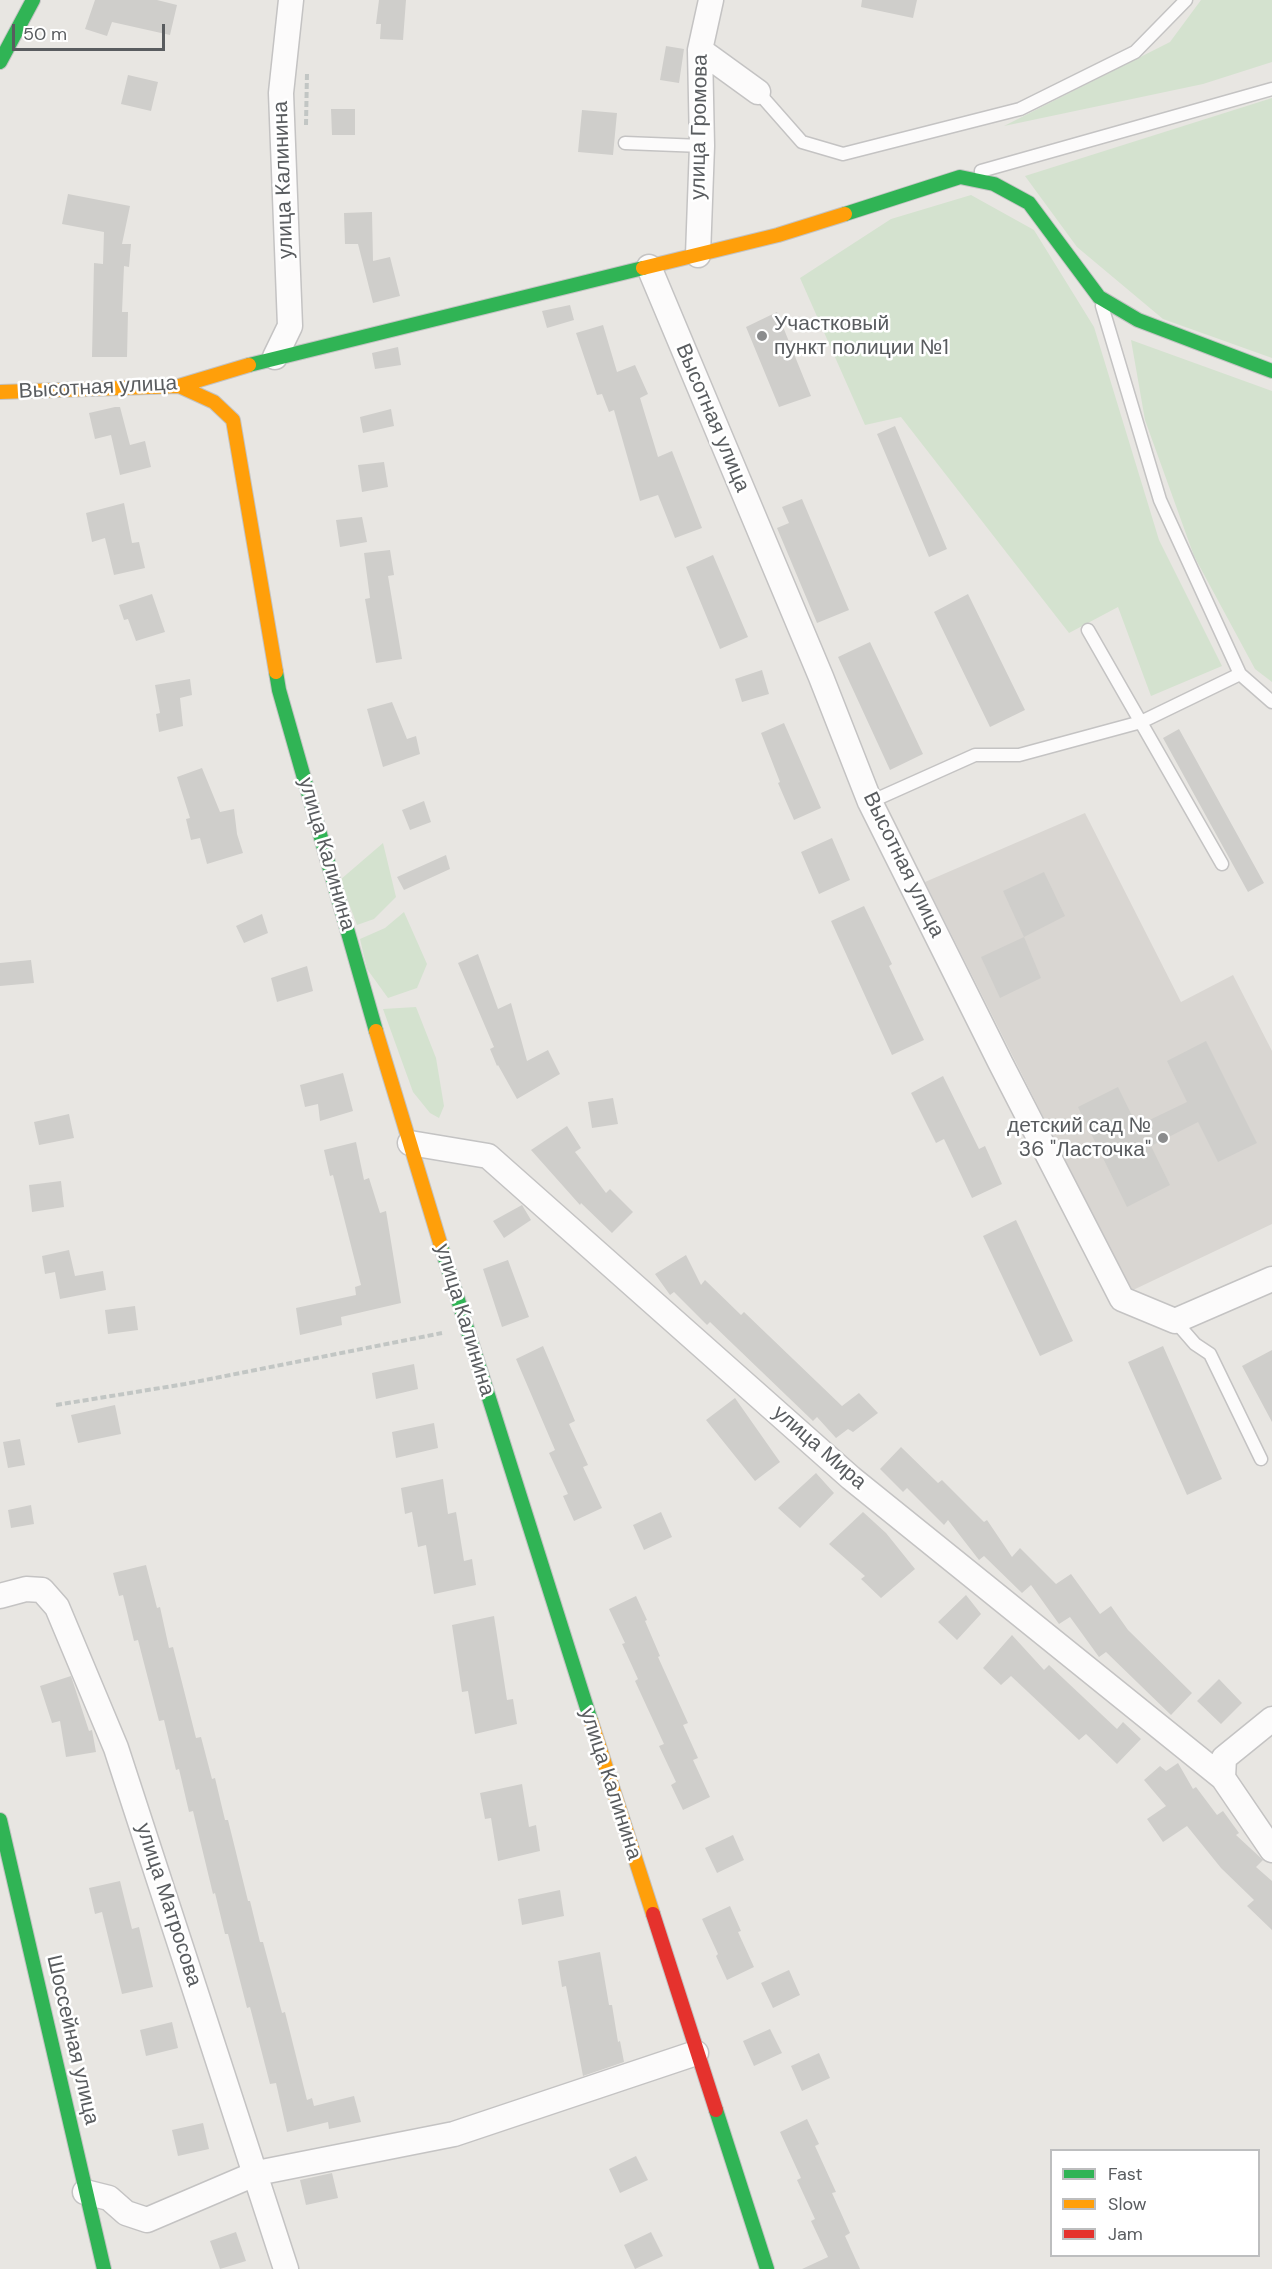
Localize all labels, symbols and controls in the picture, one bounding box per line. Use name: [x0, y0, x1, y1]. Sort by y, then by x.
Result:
scale bar: [15, 12, 168, 50]
text: 50 m: [23, 22, 67, 46]
street label: улица Громова: [686, 54, 714, 200]
street label: улица Калинина: [269, 101, 299, 259]
place label: Участковый пункт полиции №1: [774, 311, 949, 361]
marker: Участковый пункт полиции №1: [755, 329, 769, 343]
street label: Высотная улица: [669, 340, 755, 496]
street label: Высотная улица: [18, 371, 178, 405]
street label: улица Калинина: [292, 775, 360, 933]
street label: Высотная улица: [857, 788, 949, 942]
place label: детский сад № 36 "Ласточка": [1007, 1113, 1151, 1163]
marker: детский сад № 36 "Ласточка": [1156, 1131, 1170, 1145]
street label: улица Калинина: [429, 1241, 499, 1399]
street label: улица Мира: [767, 1400, 871, 1496]
street label: улица Калинина: [574, 1705, 646, 1863]
street label: улица Матросова: [130, 1820, 206, 1990]
street label: Шоссейная улица: [40, 1953, 104, 2127]
legend: [1050, 2149, 1260, 2257]
text: Fast: [1108, 2162, 1143, 2186]
text: Slow: [1108, 2192, 1147, 2216]
text: Jam: [1108, 2222, 1143, 2246]

